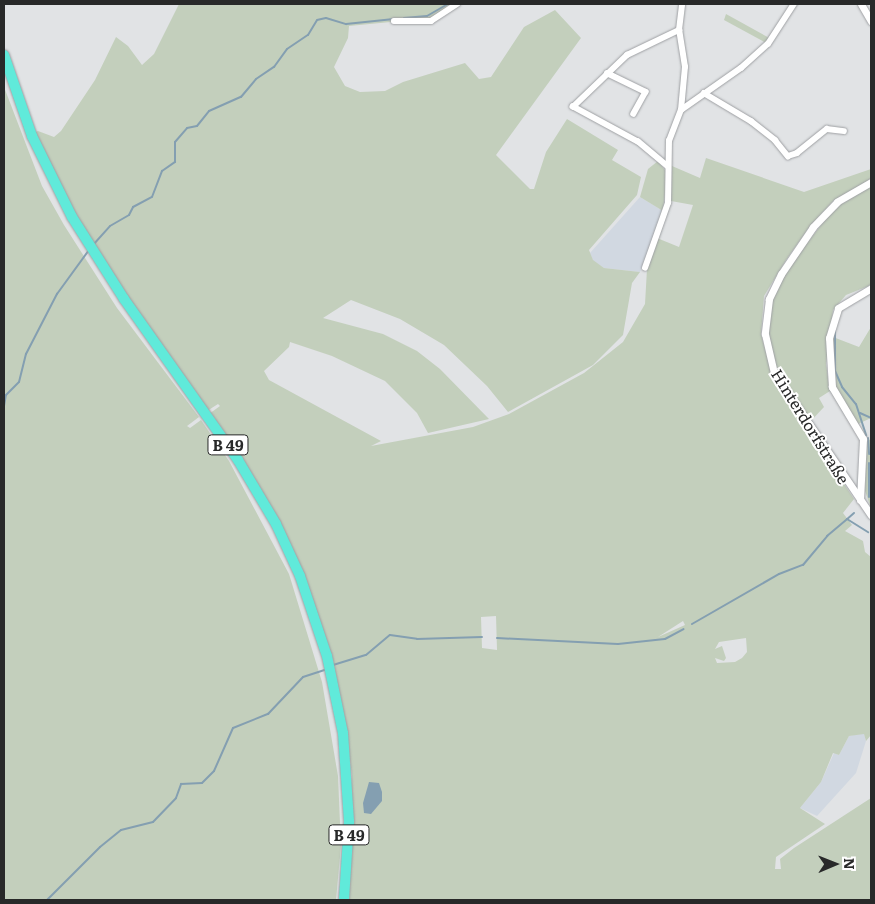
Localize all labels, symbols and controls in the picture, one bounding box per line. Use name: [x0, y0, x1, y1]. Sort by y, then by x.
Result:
street label: Hinterdorfstraße: [768, 365, 854, 487]
road number: B 49: [207, 432, 249, 458]
road number: B 49: [328, 822, 370, 848]
north arrow: [810, 839, 860, 889]
text: N: [840, 858, 860, 870]

